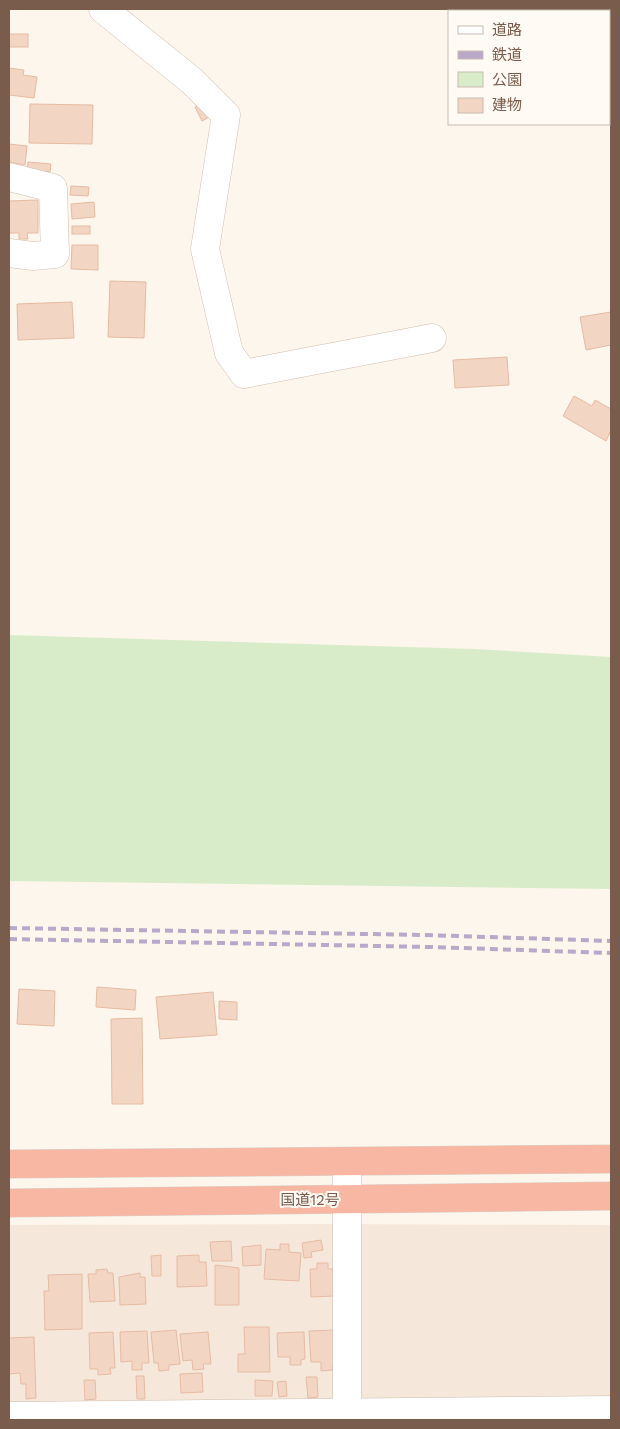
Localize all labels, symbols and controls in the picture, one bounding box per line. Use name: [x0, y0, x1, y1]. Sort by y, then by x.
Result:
legend: [448, 10, 610, 125]
text: 道路: [492, 21, 522, 39]
text: 鉄道: [492, 46, 522, 64]
text: 公園: [492, 71, 522, 89]
text: 建物: [492, 96, 522, 114]
street label: 国道12号: [280, 1191, 340, 1209]

